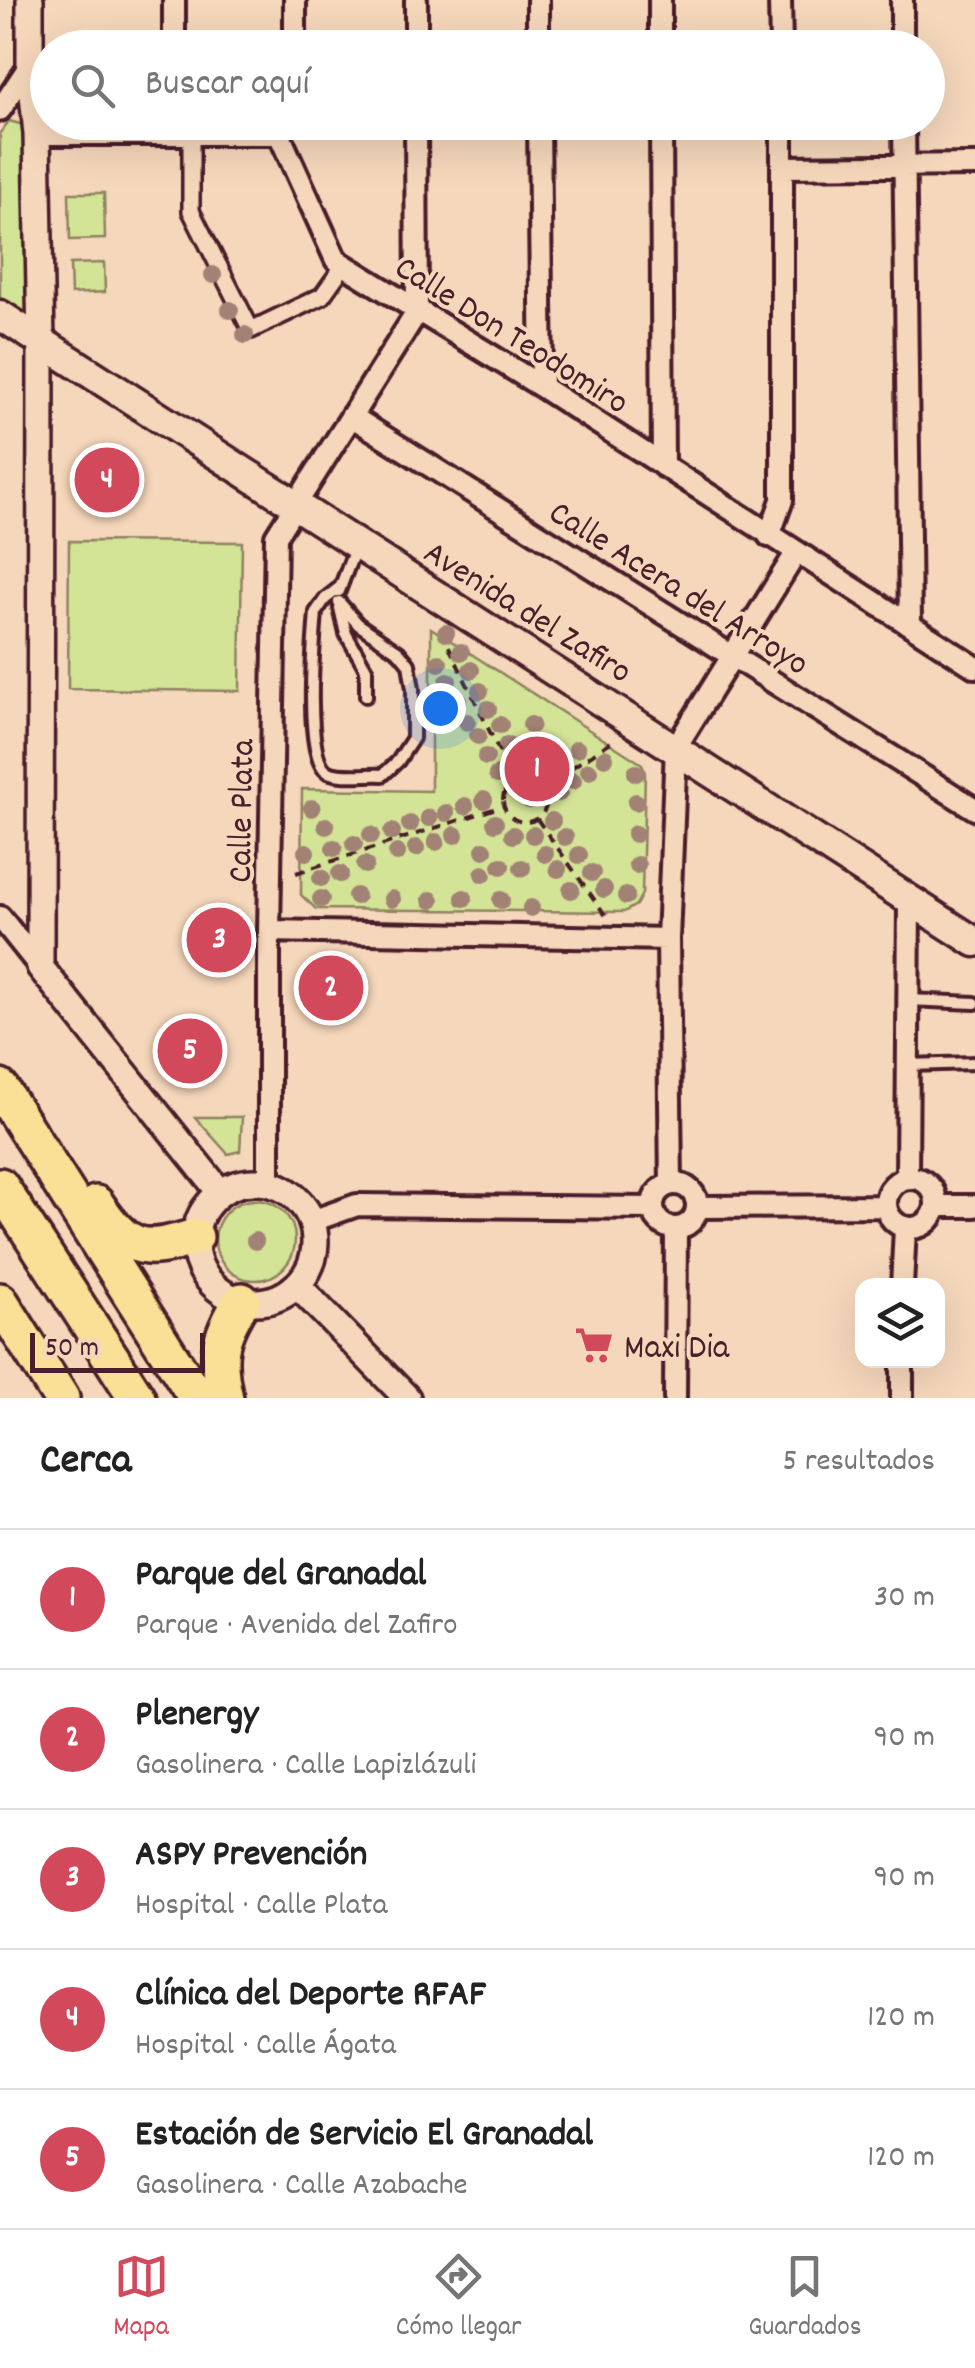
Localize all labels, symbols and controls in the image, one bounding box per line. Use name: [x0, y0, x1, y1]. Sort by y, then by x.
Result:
search box: [30, 30, 945, 140]
icon: search: [65, 58, 120, 113]
text: Buscar aquí: [145, 58, 309, 113]
street label: Calle Don Teodomiro: [384, 245, 637, 429]
pin: 4: [74, 442, 140, 518]
street label: Calle Acera del Arroyo: [538, 490, 817, 690]
street label: Avenida del Zafiro: [412, 530, 640, 698]
your location: [415, 683, 466, 734]
pin: 1: [504, 732, 570, 806]
street label: Calle Plata: [218, 738, 270, 883]
pin: 3: [186, 902, 252, 978]
pin: 2: [298, 950, 364, 1026]
pin: 5: [158, 1014, 222, 1088]
map controls: [855, 1278, 945, 1368]
button: layers: [855, 1278, 945, 1368]
supermarket icon: Maxi Dia: [573, 1324, 615, 1366]
place label: Maxi Dia: [624, 1325, 730, 1375]
scale bar: [30, 1328, 205, 1372]
text: 50 m: [45, 1330, 99, 1370]
text: Cerca: [40, 1433, 131, 1493]
text: 5 resultados: [782, 1440, 935, 1486]
text: Parque del Granadal: [135, 1549, 426, 1604]
text: 1: [69, 1576, 76, 1622]
text: 30 m: [874, 1576, 935, 1622]
text: Parque · Avenida del Zafiro: [135, 1604, 457, 1650]
text: Plenergy: [135, 1689, 258, 1744]
text: 2: [66, 1716, 79, 1762]
text: 90 m: [874, 1716, 935, 1762]
text: Gasolinera · Calle Lapizlázuli: [135, 1744, 476, 1790]
text: ASPY Prevención: [135, 1829, 367, 1884]
text: 3: [65, 1856, 80, 1902]
text: 90 m: [874, 1856, 935, 1902]
text: Hospital · Calle Plata: [135, 1884, 388, 1930]
text: Clínica del Deporte RFAF: [135, 1969, 486, 2024]
text: 4: [66, 1996, 79, 2042]
text: 120 m: [867, 1996, 935, 2042]
text: Hospital · Calle Ágata: [135, 2024, 396, 2070]
text: Estación de Servicio El Granadal: [135, 2109, 593, 2164]
text: 5: [65, 2136, 80, 2182]
text: 120 m: [867, 2136, 935, 2182]
text: Gasolinera · Calle Azabache: [135, 2164, 468, 2210]
tab: Mapa: [113, 2249, 169, 2349]
tab: Cómo llegar: [396, 2249, 522, 2349]
tab: Guardados: [748, 2249, 862, 2349]

